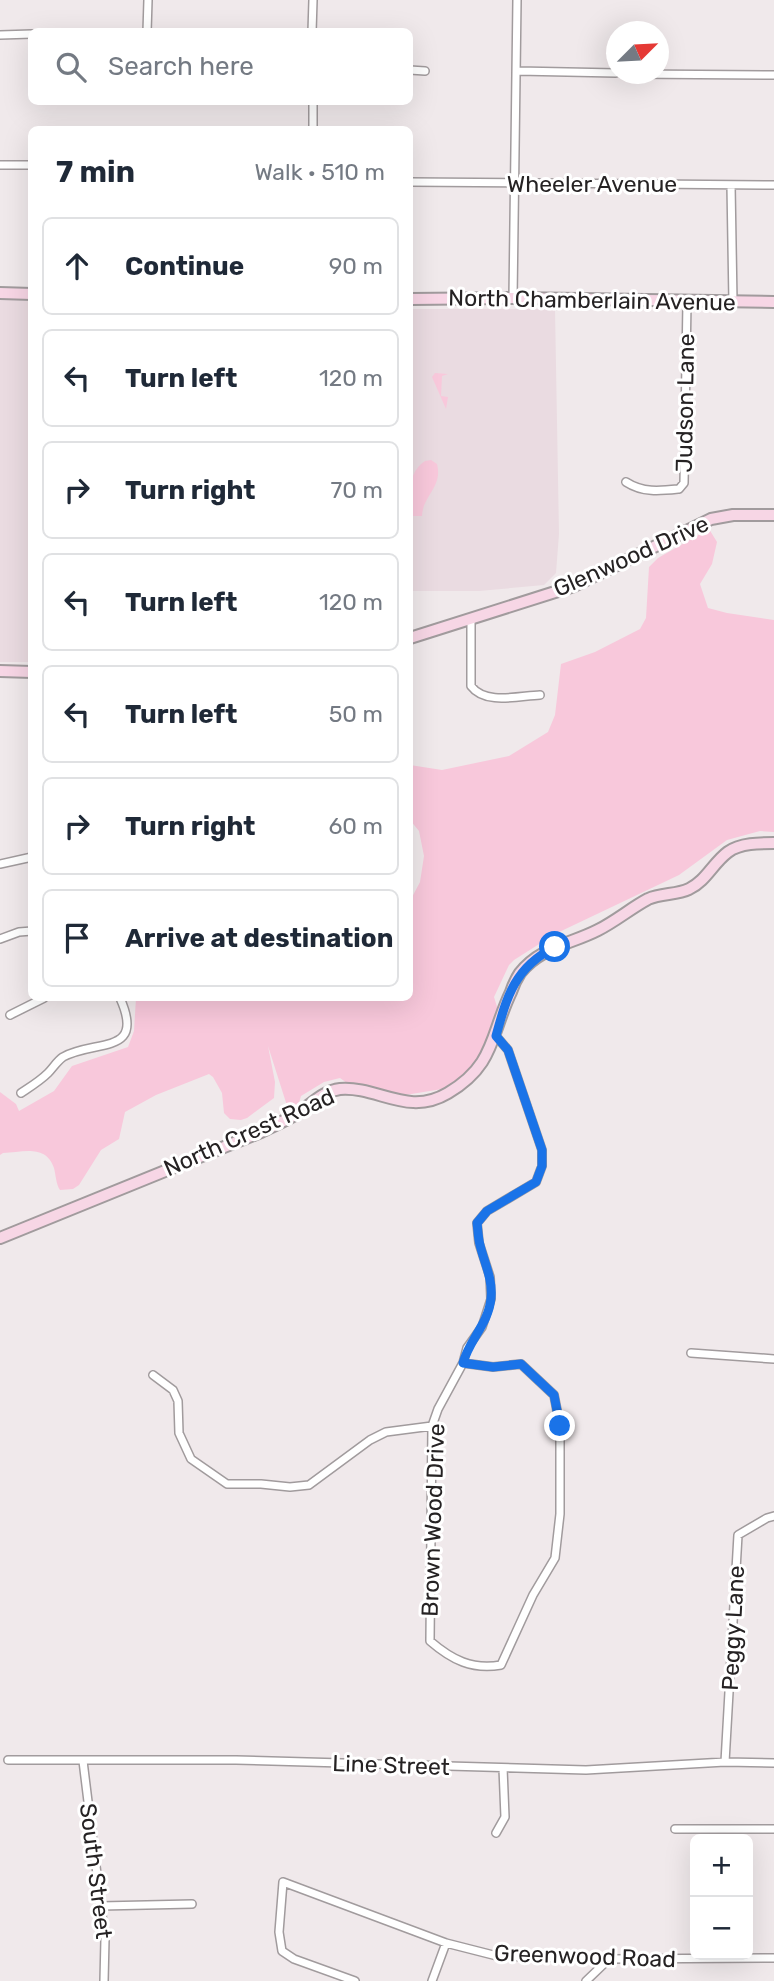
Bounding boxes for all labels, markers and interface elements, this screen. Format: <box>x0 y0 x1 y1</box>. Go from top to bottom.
north arrow <box>606 21 669 84</box>
search box <box>28 28 413 105</box>
icon: search <box>52 48 90 86</box>
text: Search here <box>108 51 254 82</box>
text: 7 min <box>56 154 135 190</box>
text: Walk · 510 m <box>254 158 385 186</box>
street label: Wheeler Avenue <box>507 170 677 198</box>
icon: ahead <box>58 247 96 285</box>
text: Continue <box>125 251 244 282</box>
text: 90 m <box>329 252 383 280</box>
street label: North Chamberlain Avenue <box>448 283 736 317</box>
street label: Judson Lane <box>670 333 700 473</box>
icon: left <box>58 359 96 397</box>
text: Turn left <box>125 363 237 394</box>
text: 120 m <box>319 364 383 392</box>
icon: right <box>58 471 96 509</box>
text: Turn right <box>125 475 255 506</box>
text: 70 m <box>331 476 383 504</box>
street label: Glenwood Drive <box>549 509 713 603</box>
icon: left <box>58 583 96 621</box>
text: Turn left <box>125 587 237 618</box>
text: 120 m <box>319 588 383 616</box>
icon: left <box>58 695 96 733</box>
text: Turn left <box>125 699 237 730</box>
text: 50 m <box>329 700 383 728</box>
icon: right <box>58 807 96 845</box>
text: Turn right <box>125 811 255 842</box>
text: 60 m <box>328 812 383 840</box>
icon: arrive <box>58 919 96 957</box>
text: Arrive at destination <box>125 923 393 954</box>
route start <box>539 931 570 962</box>
street label: North Crest Road <box>159 1082 339 1182</box>
route end <box>544 1410 575 1441</box>
street label: Brown Wood Drive <box>416 1423 450 1617</box>
street label: Peggy Lane <box>716 1565 750 1691</box>
street label: Line Street <box>332 1749 450 1781</box>
street label: South Street <box>74 1802 118 1940</box>
map controls <box>690 1834 753 1960</box>
button: + <box>690 1834 753 1897</box>
button: − <box>690 1897 753 1960</box>
street label: Greenwood Road <box>494 1939 676 1973</box>

